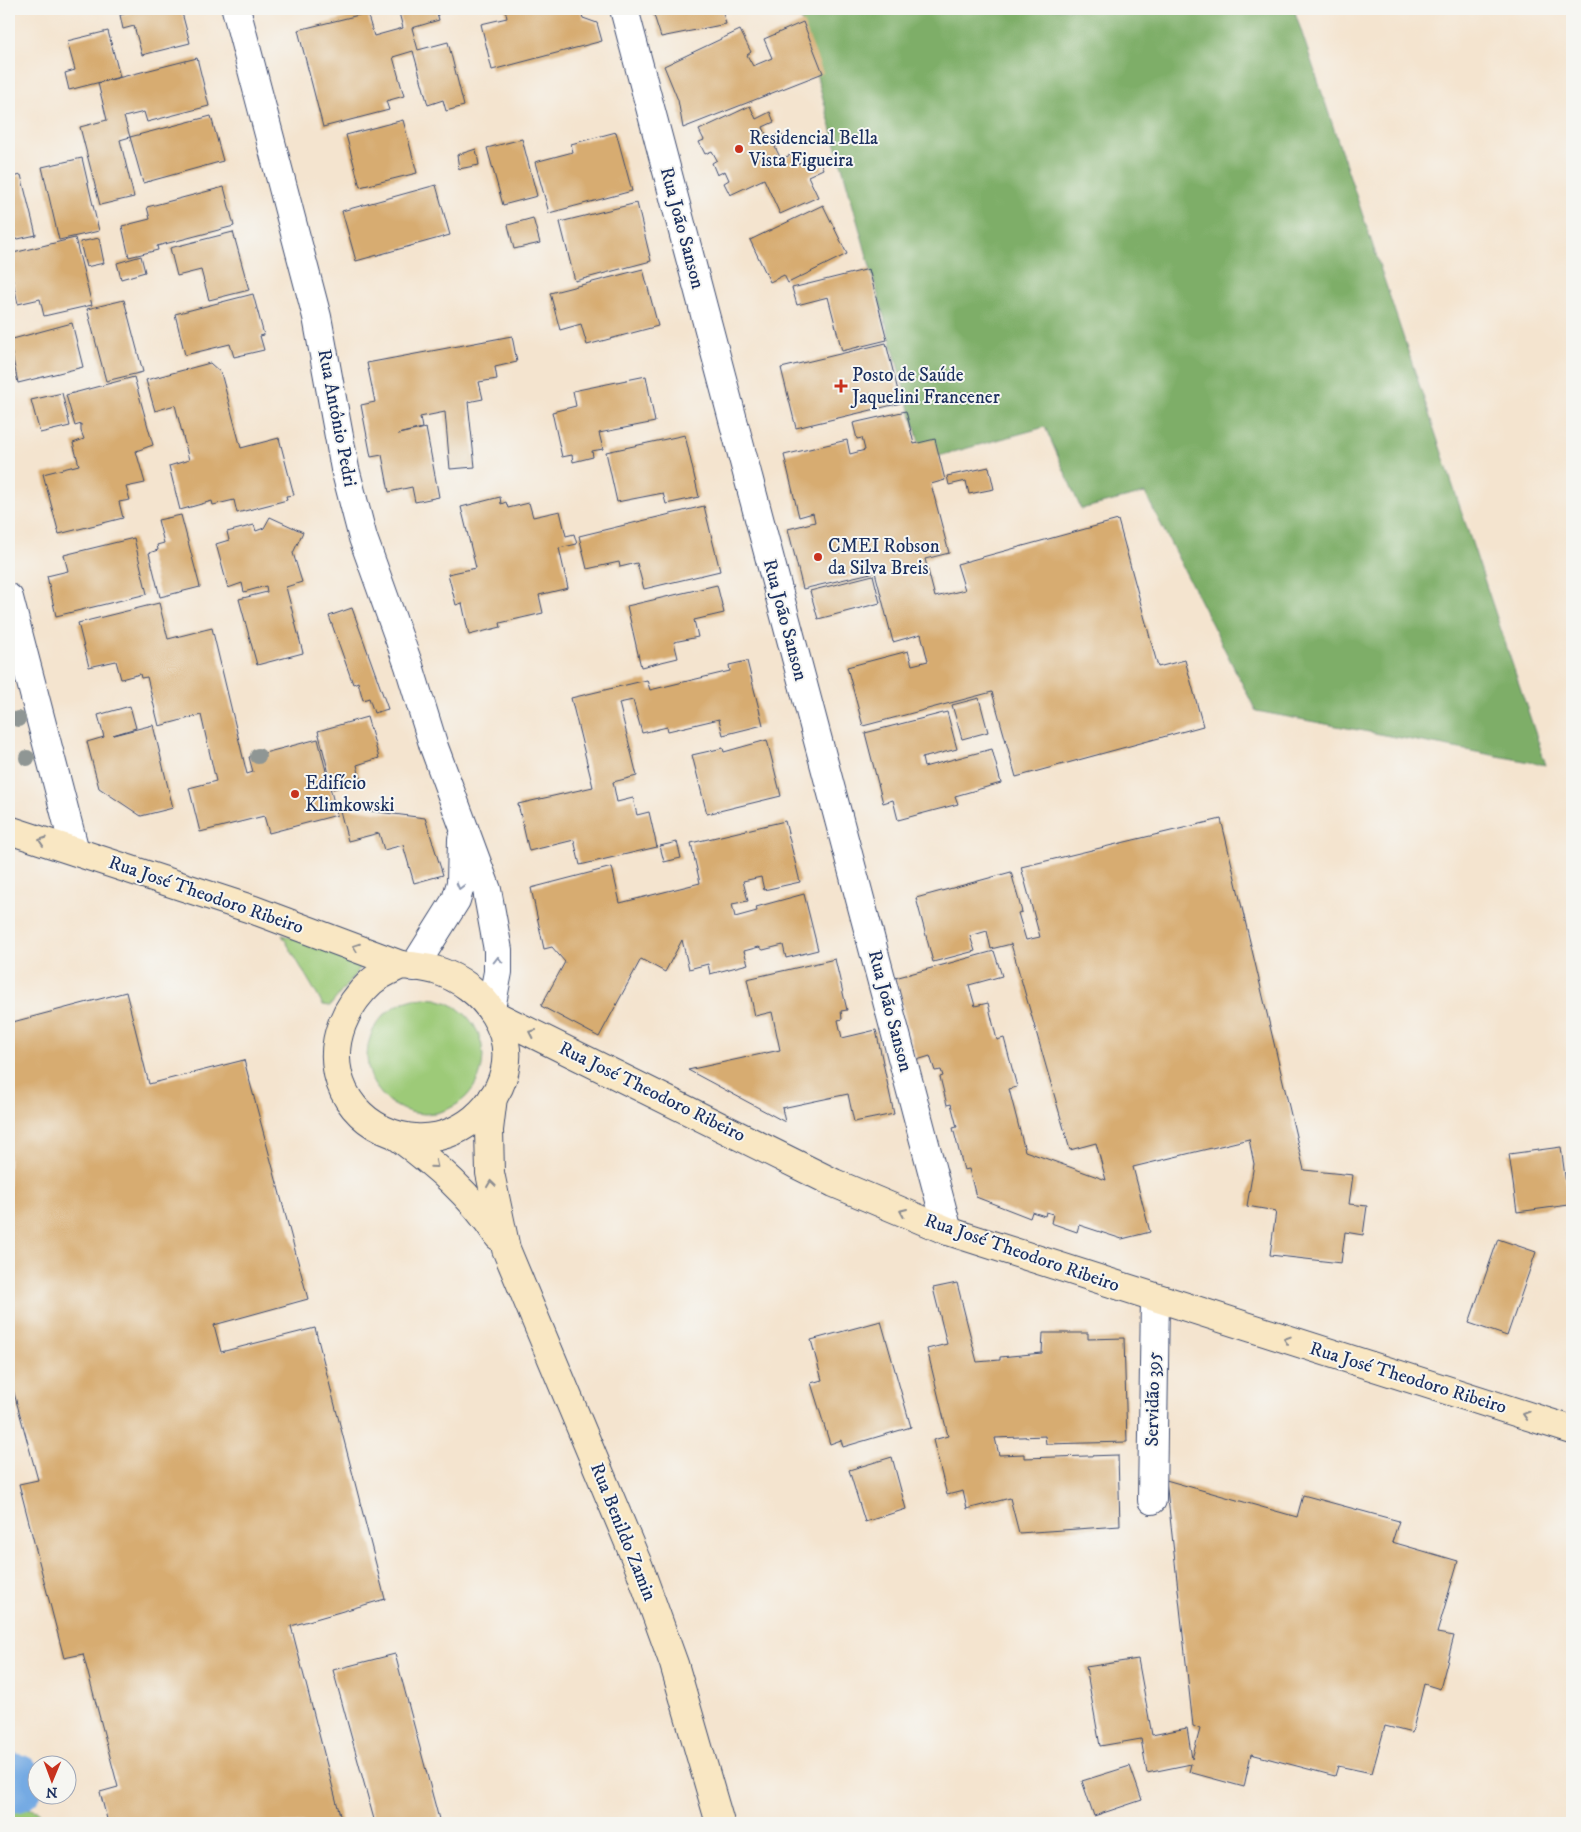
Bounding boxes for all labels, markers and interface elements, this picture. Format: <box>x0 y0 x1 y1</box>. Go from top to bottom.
place label: Residencial Bella Vista Figueira <box>748 127 878 172</box>
marker: Residencial Bella Vista Figueira <box>733 143 745 155</box>
street label: Rua João Sanson <box>655 165 709 292</box>
street label: Rua Antônio Pedri <box>312 347 362 489</box>
place label: Posto de Saúde Jaquelini Francener <box>850 364 1000 410</box>
marker: Posto de Saúde Jaquelini Francener <box>834 379 848 393</box>
place label: CMEI Robson da Silva Breis <box>828 535 940 580</box>
marker: CMEI Robson da Silva Breis <box>812 551 824 563</box>
street label: Rua João Sanson <box>758 557 812 684</box>
place label: Edifício Klimkowski <box>305 772 395 817</box>
marker: Edifício Klimkowski <box>289 788 301 800</box>
one-way arrow <box>38 836 47 846</box>
street label: Rua José Theodoro Ribeiro <box>106 851 306 939</box>
one-way arrow <box>455 882 465 890</box>
one-way arrow <box>352 943 360 953</box>
street label: Rua João Sanson <box>863 948 917 1075</box>
one-way arrow <box>493 956 503 964</box>
one-way arrow <box>528 1029 537 1040</box>
street label: Rua José Theodoro Ribeiro <box>555 1037 749 1147</box>
one-way arrow <box>429 1160 438 1168</box>
one-way arrow <box>486 1180 497 1188</box>
one-way arrow <box>899 1207 908 1218</box>
street label: Rua José Theodoro Ribeiro <box>922 1209 1122 1297</box>
one-way arrow <box>1284 1336 1292 1346</box>
street label: Rua José Theodoro Ribeiro <box>1307 1337 1509 1419</box>
street label: Servidão 395 <box>1141 1351 1165 1447</box>
one-way arrow <box>1522 1411 1530 1421</box>
street label: Rua Benildo Zamin <box>585 1460 661 1604</box>
north arrow <box>28 1754 78 1804</box>
text: N <box>45 1783 58 1801</box>

